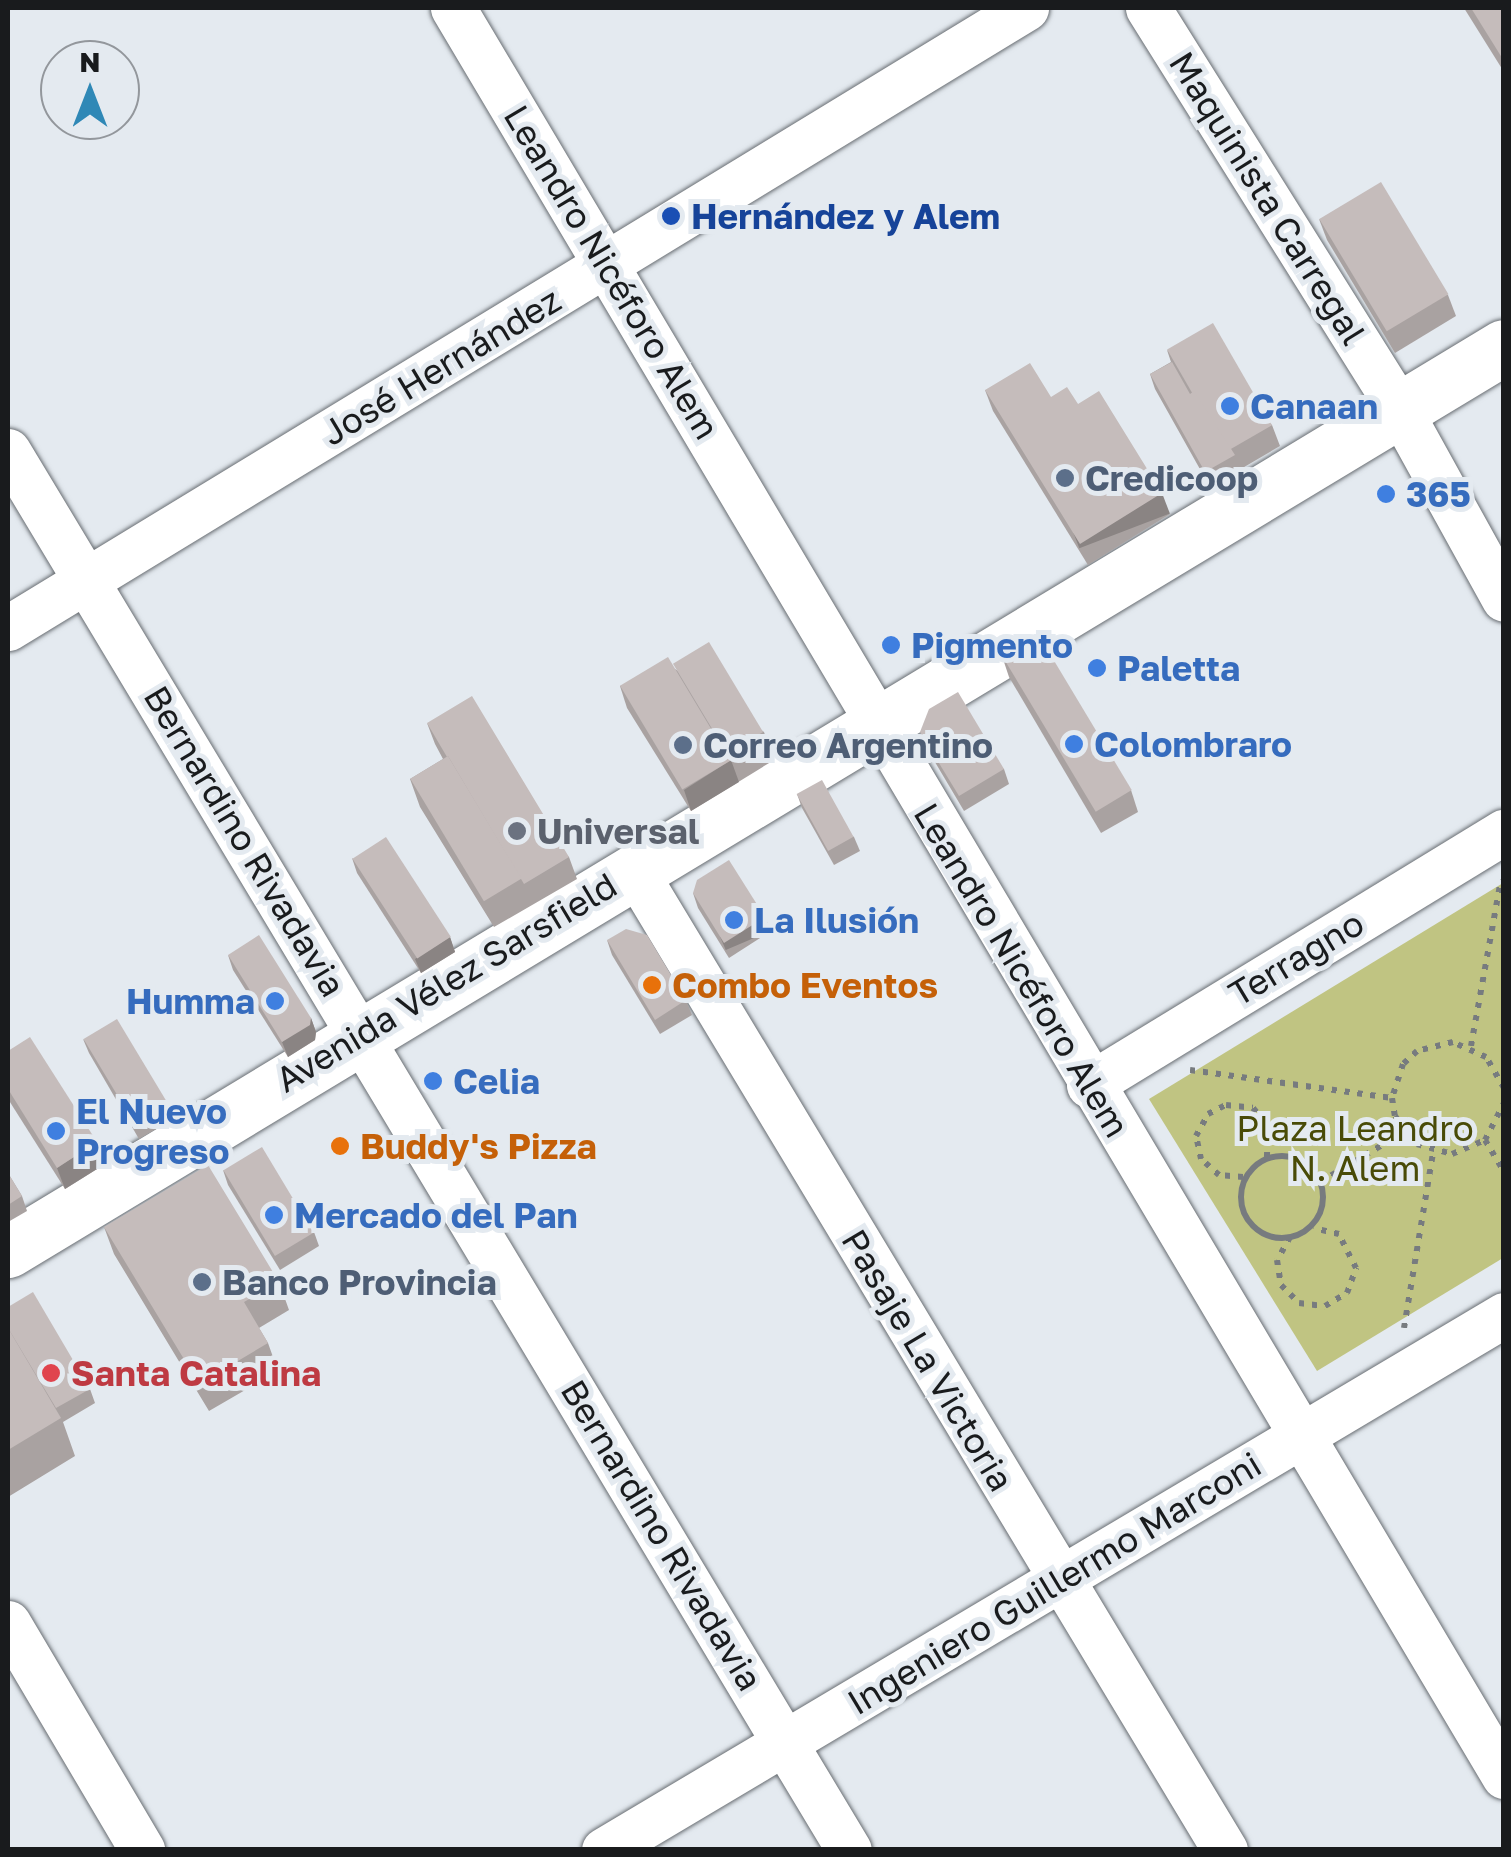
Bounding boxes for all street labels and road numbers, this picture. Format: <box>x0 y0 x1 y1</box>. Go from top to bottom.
street label: Maquinista Carregal <box>1161 44 1375 352</box>
street label: Leandro Nicéforo Alem <box>496 97 728 447</box>
street label: José Hernández <box>314 278 568 454</box>
street label: Bernardino Rivadavia <box>136 678 354 1004</box>
street label: Leandro Nicéforo Alem <box>906 795 1138 1145</box>
street label: Avenida Vélez Sarsfield <box>268 864 624 1100</box>
street label: Terragno <box>1221 901 1371 1015</box>
street label: Pasaje La Victoria <box>833 1222 1023 1498</box>
street label: Bernardino Rivadavia <box>553 1372 771 1698</box>
street label: Ingeniero Guillermo Marconi <box>840 1443 1268 1723</box>

